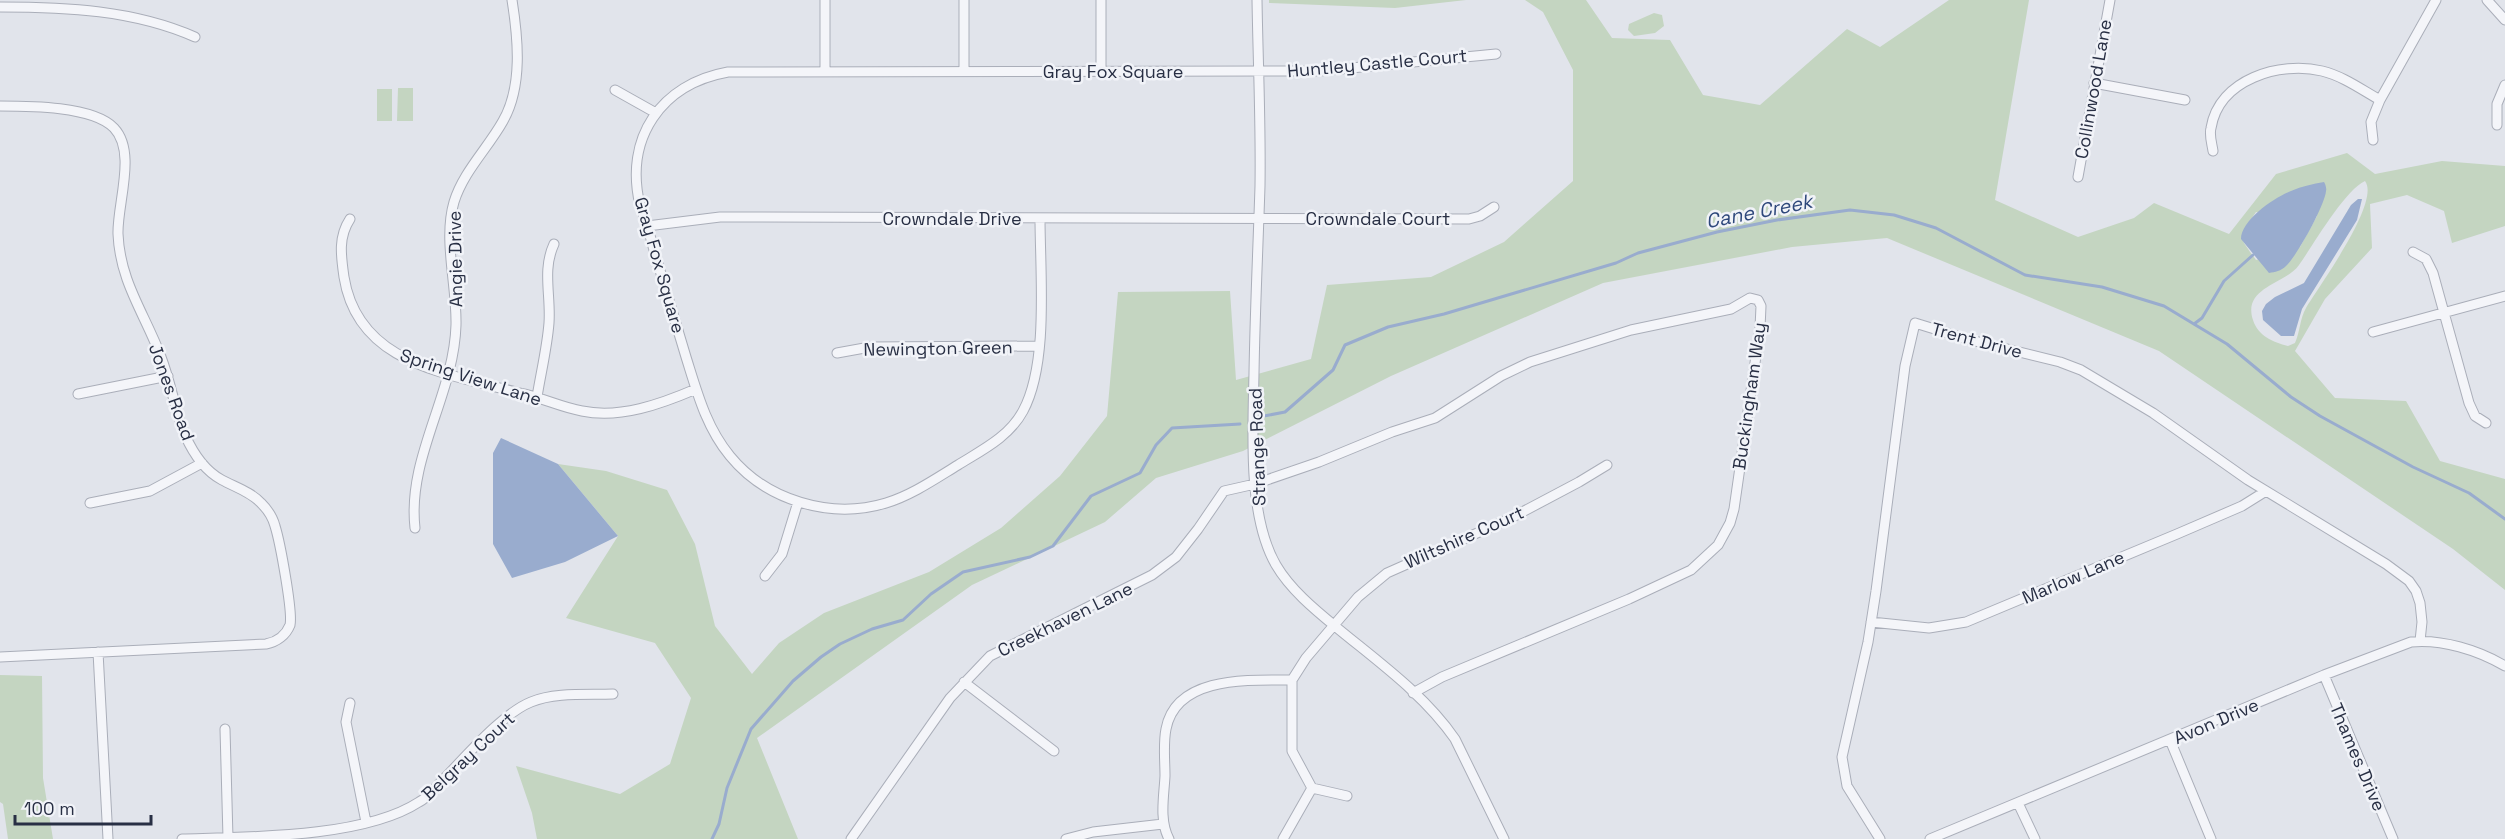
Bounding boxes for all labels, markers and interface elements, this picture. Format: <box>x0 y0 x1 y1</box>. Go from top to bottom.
street label: Collinwood Lane <box>2069 17 2117 161</box>
street label: Huntley Castle Court <box>1286 44 1468 82</box>
street label: Gray Fox Square <box>1043 60 1183 83</box>
water label: Cane Creek <box>1703 188 1817 234</box>
street label: Gray Fox Square <box>630 194 690 336</box>
street label: Crowndale Drive <box>882 207 1022 230</box>
street label: Crowndale Court <box>1306 207 1450 230</box>
street label: Angie Drive <box>443 210 467 308</box>
street label: Trent Drive <box>1929 317 2025 363</box>
street label: Buckingham Way <box>1727 321 1771 471</box>
street label: Newington Green <box>863 335 1013 361</box>
street label: Jones Road <box>144 340 200 444</box>
street label: Spring View Lane <box>397 343 545 411</box>
street label: Strange Road <box>1243 388 1271 506</box>
street label: Wiltshire Court <box>1401 500 1527 574</box>
street label: Marlow Lane <box>2018 545 2128 609</box>
street label: Creekhaven Lane <box>994 576 1136 662</box>
street label: Avon Drive <box>2170 693 2262 749</box>
street label: Thames Drive <box>2325 699 2391 815</box>
street label: Belgray Court <box>416 707 520 805</box>
scale bar <box>15 788 152 826</box>
text: 100 m <box>24 797 75 820</box>

